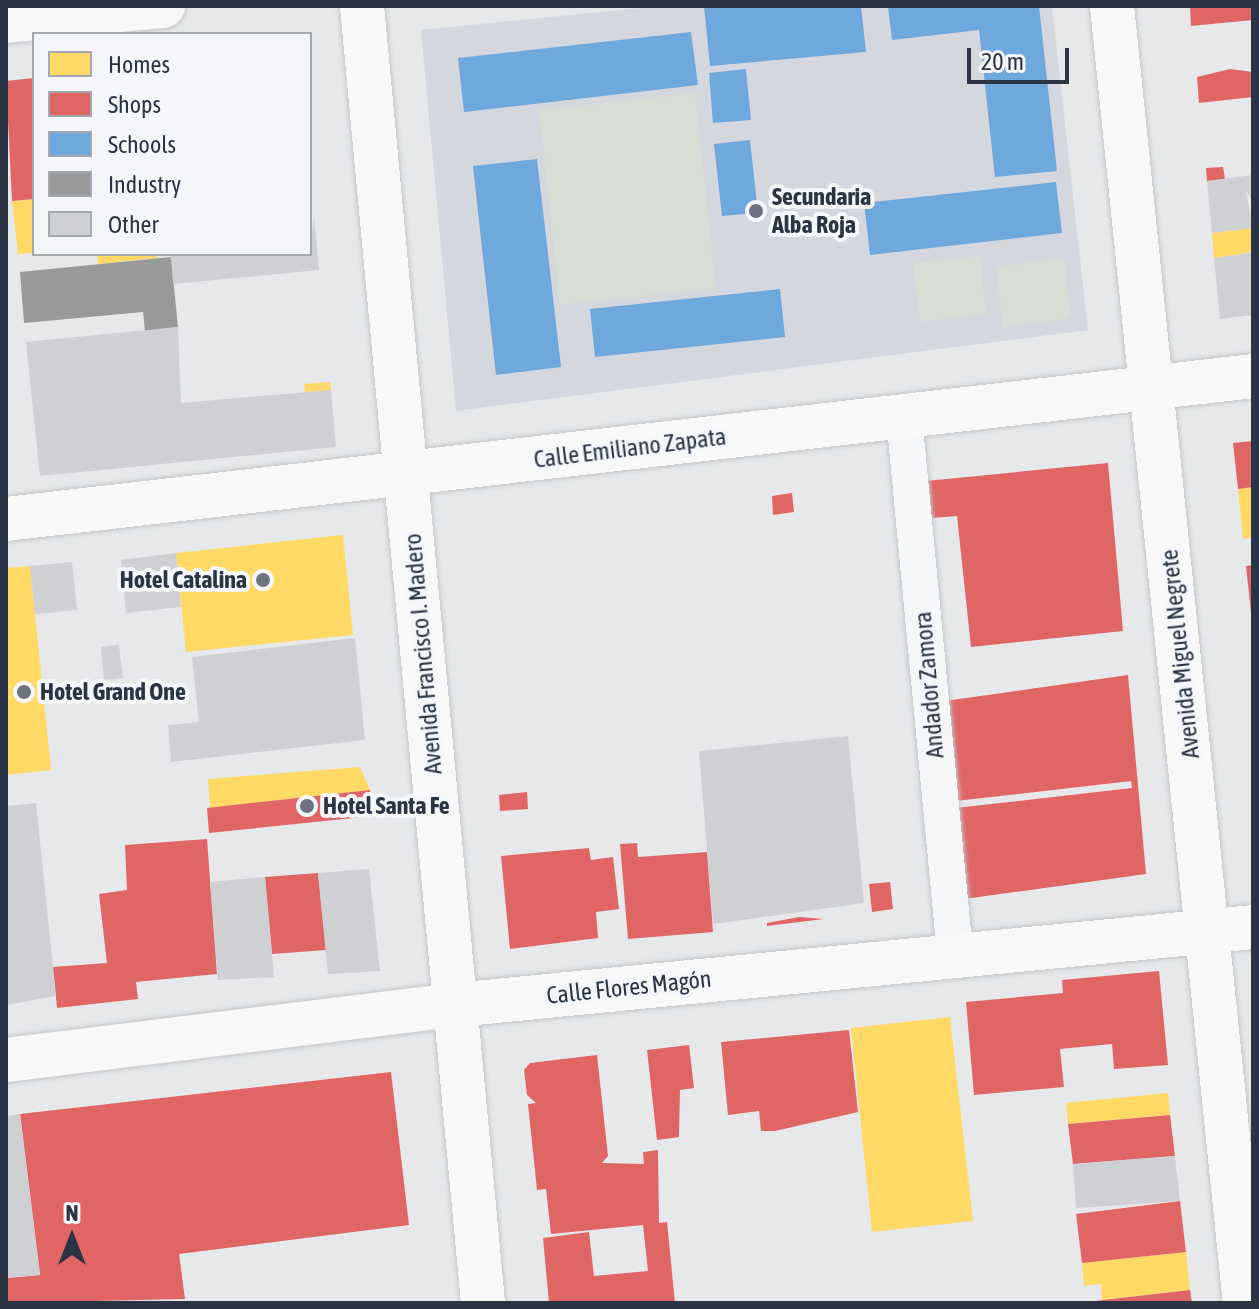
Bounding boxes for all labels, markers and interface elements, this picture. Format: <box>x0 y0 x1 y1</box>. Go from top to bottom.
legend <box>32 32 312 256</box>
scale bar <box>971 32 1073 82</box>
text: 20 m <box>981 48 1024 75</box>
text: Homes <box>108 51 170 78</box>
text: Shops <box>108 91 161 118</box>
text: Schools <box>108 131 176 158</box>
text: Industry <box>108 171 181 198</box>
place label: Secundaria Alba Roja <box>772 183 871 239</box>
marker: Secundaria Alba Roja <box>747 202 765 220</box>
text: Other <box>108 211 159 238</box>
street label: Calle Emiliano Zapata <box>532 422 728 474</box>
street label: Avenida Francisco I. Madero <box>398 532 448 776</box>
street label: Avenida Miguel Negrete <box>1155 548 1205 760</box>
place label: Hotel Catalina <box>120 566 247 594</box>
marker: Hotel Catalina <box>254 571 272 589</box>
street label: Andador Zamora <box>908 610 950 760</box>
place label: Hotel Grand One <box>40 678 186 706</box>
marker: Hotel Grand One <box>15 683 33 701</box>
place label: Hotel Santa Fe <box>323 792 450 820</box>
marker: Hotel Santa Fe <box>298 797 316 815</box>
street label: Calle Flores Magón <box>545 964 713 1010</box>
north arrow <box>32 1197 112 1277</box>
text: N <box>66 1200 78 1226</box>

